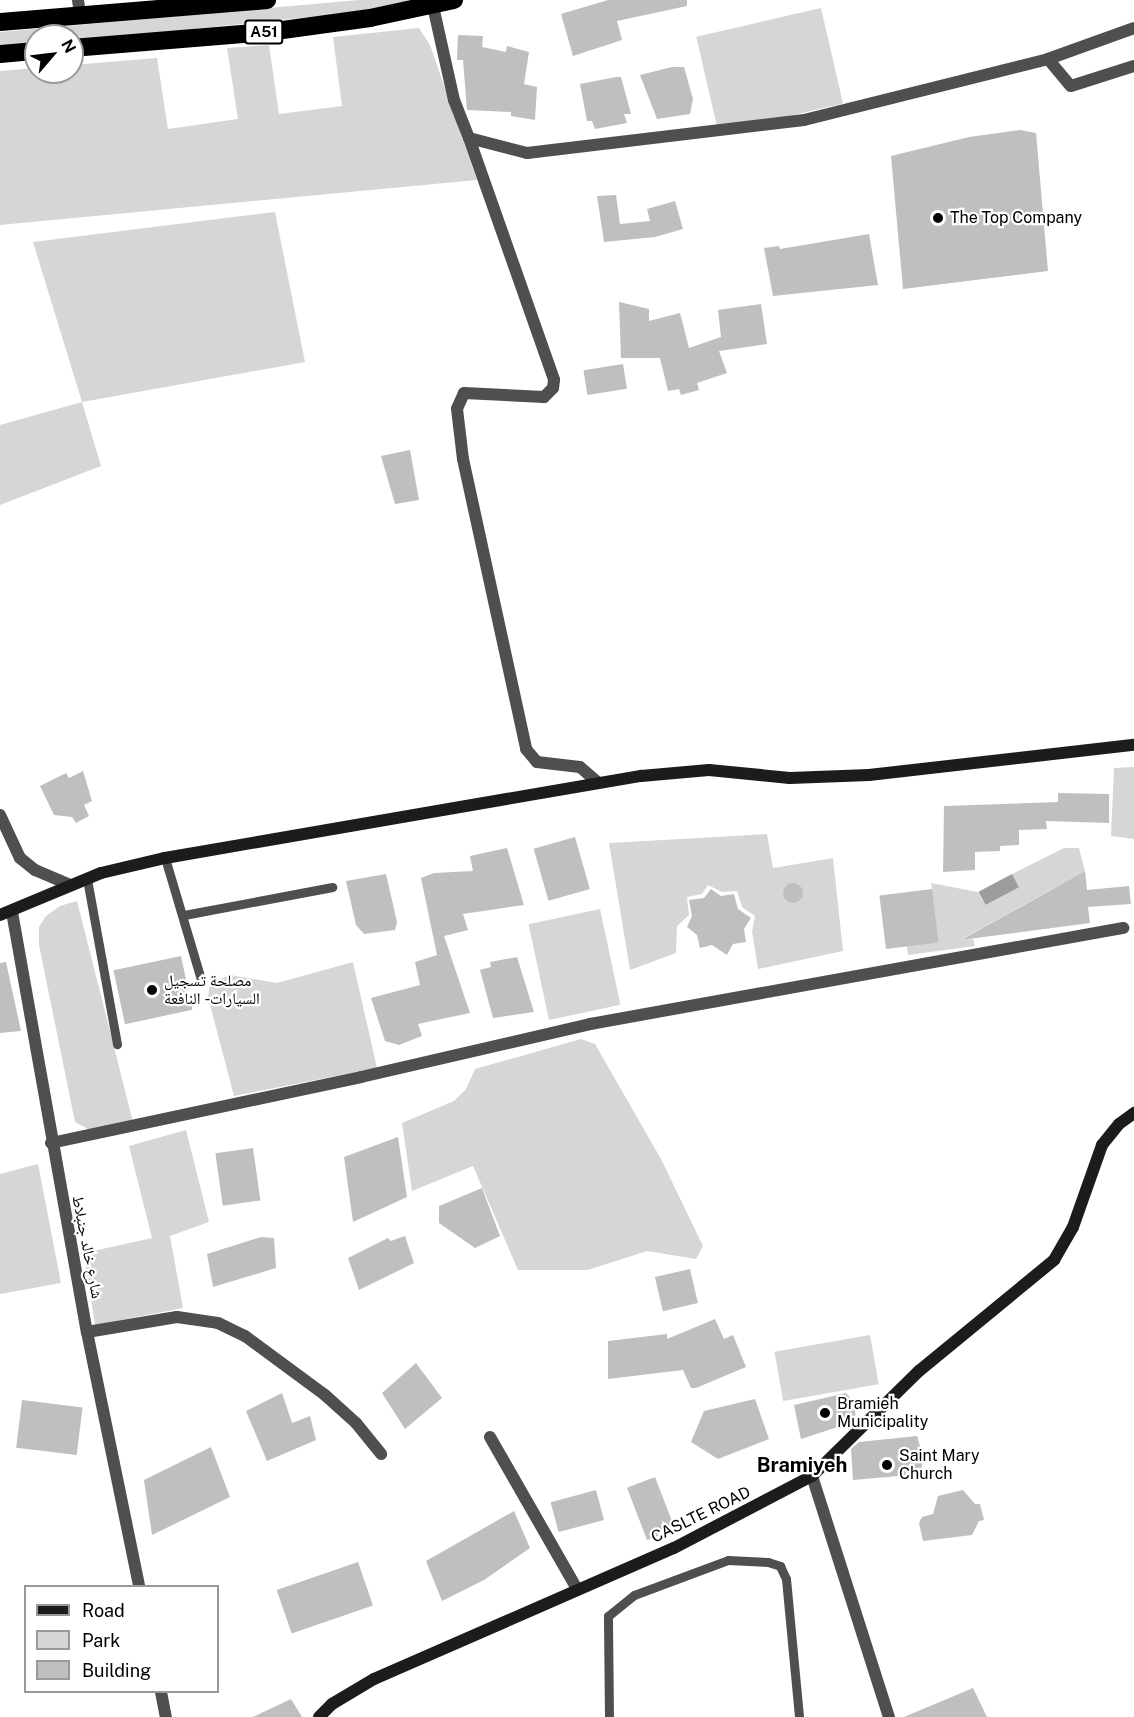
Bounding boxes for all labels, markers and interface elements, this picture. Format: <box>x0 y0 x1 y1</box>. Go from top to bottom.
road number: A51 <box>243 20 285 44</box>
north arrow <box>24 24 84 84</box>
text: N <box>57 36 80 56</box>
place label: The Top Company <box>950 208 1082 228</box>
marker: The Top Company <box>931 211 945 225</box>
place label: مصلحة تسجيل السيارات - النافعة <box>164 971 264 1009</box>
marker: مصلحة تسجيل السيارات - النافعة <box>145 983 159 997</box>
street label: شارع خالد جنبلاط <box>68 1194 106 1300</box>
place label: Bramieh Municipality <box>837 1394 928 1432</box>
marker: Bramieh Municipality <box>818 1406 832 1420</box>
place label: Saint Mary Church <box>899 1446 980 1484</box>
district label: Bramiyeh <box>757 1453 847 1477</box>
marker: Saint Mary Church <box>880 1458 894 1472</box>
street label: CASLTE ROAD <box>648 1483 754 1547</box>
legend <box>24 1585 219 1693</box>
text: Road <box>82 1600 125 1621</box>
text: Park <box>82 1630 120 1651</box>
text: Building <box>82 1660 151 1681</box>

